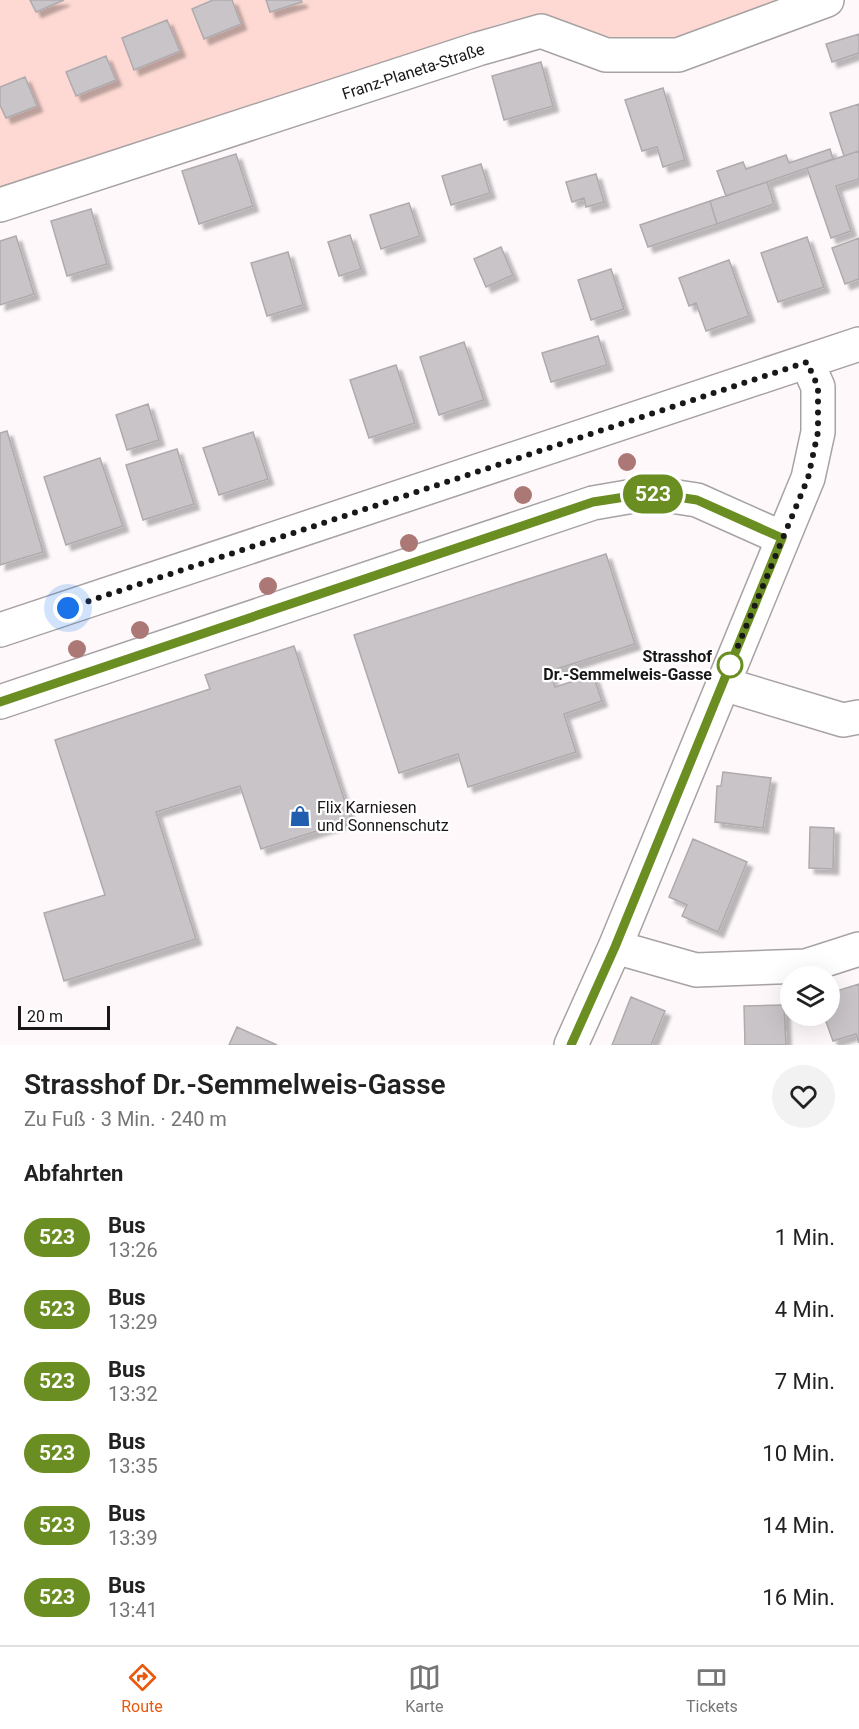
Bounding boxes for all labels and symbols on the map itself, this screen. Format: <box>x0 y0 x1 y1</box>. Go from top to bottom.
street label: Franz-Planeta-Straße <box>340 39 487 103</box>
line badge: 523 <box>618 474 688 514</box>
your location <box>53 593 83 623</box>
place label: Strasshof Dr.-Semmelweis-Gasse <box>543 647 712 684</box>
marker: Strasshof Dr.-Semmelweis-Gasse <box>717 652 743 678</box>
place label: Flix Karniesen und Sonnenschutz <box>317 798 449 835</box>
shop icon: Flix Karniesen und Sonnenschutz <box>288 804 312 828</box>
scale bar <box>18 1003 110 1030</box>

